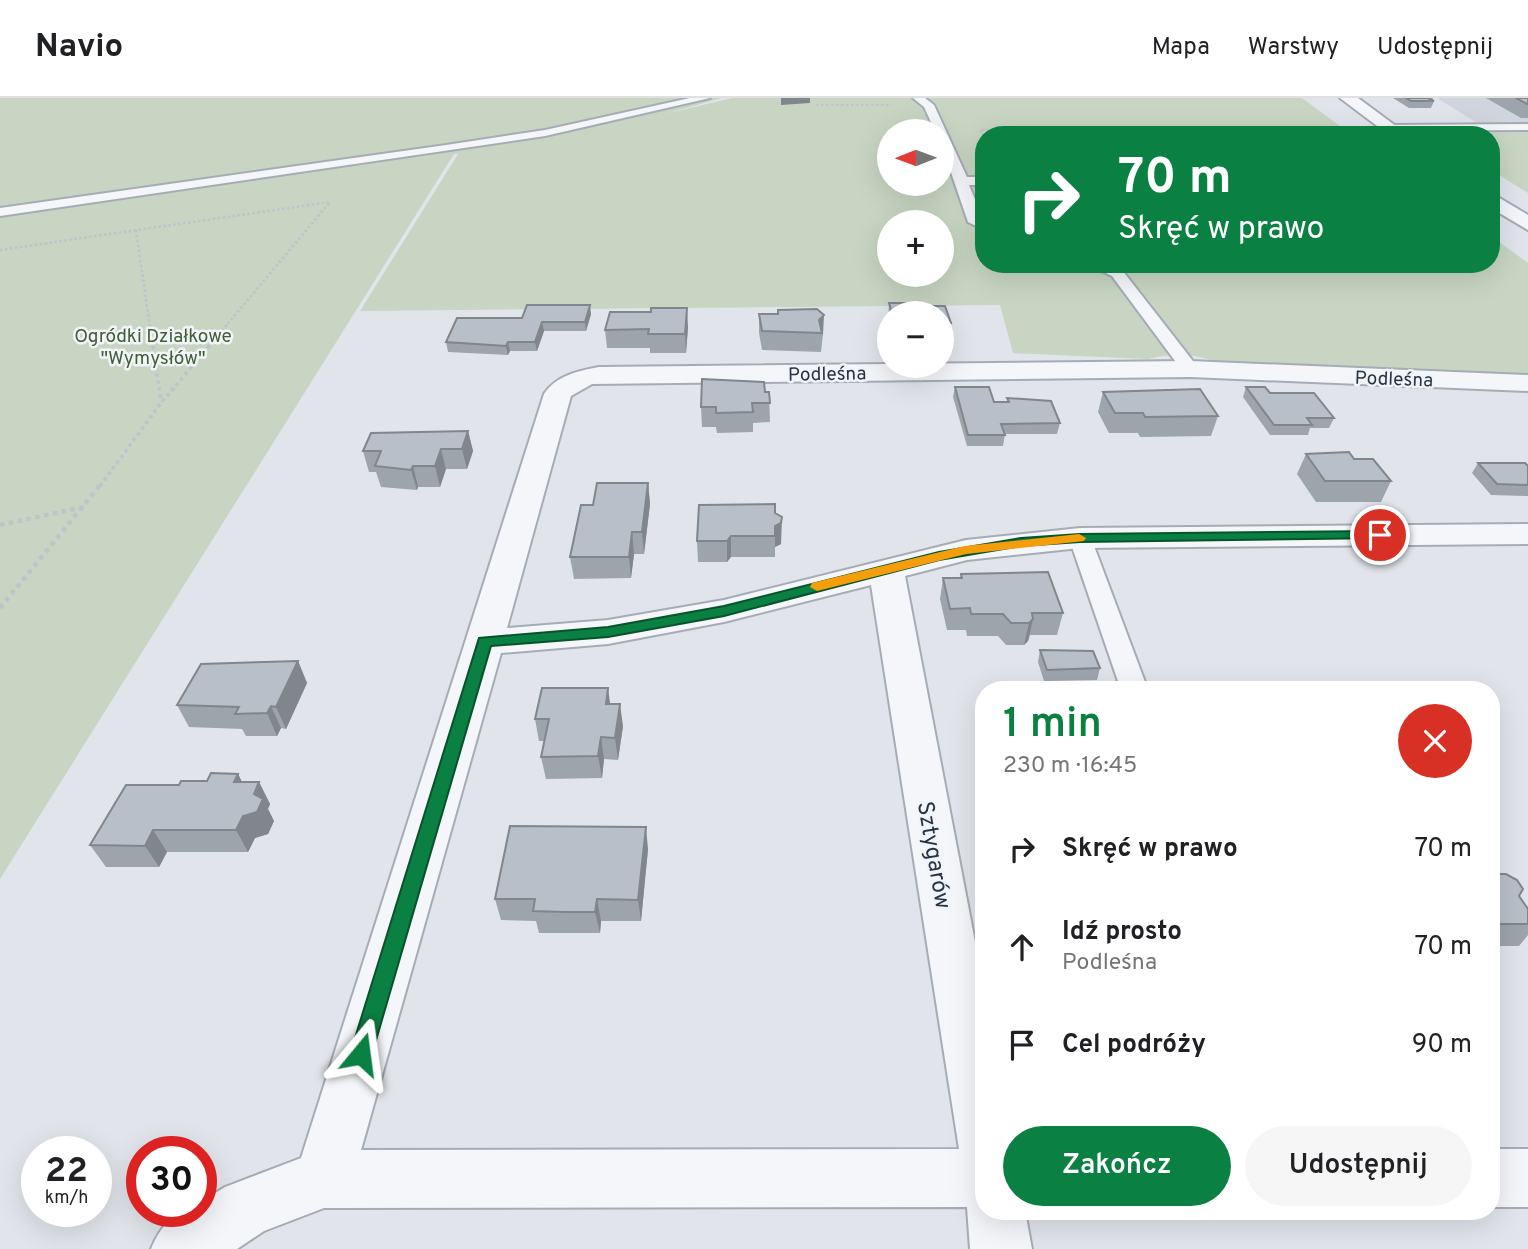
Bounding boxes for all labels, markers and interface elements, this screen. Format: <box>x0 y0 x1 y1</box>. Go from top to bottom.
text: Navio <box>35 27 123 69</box>
text: Mapa <box>1152 33 1210 63</box>
text: Warstwy <box>1248 33 1339 63</box>
text: Udostępnij <box>1377 33 1493 63</box>
north arrow <box>877 119 954 196</box>
map controls <box>877 119 954 378</box>
text: 70 m <box>1118 149 1232 211</box>
icon: right <box>1003 154 1094 245</box>
button: + <box>877 210 954 287</box>
text: Skręć w prawo <box>1118 210 1324 250</box>
button: − <box>877 301 954 378</box>
park label: Ogródki Działkowe "Wymysłów" <box>74 325 232 371</box>
street label: Podleśna <box>788 362 866 388</box>
street label: Podleśna <box>1354 367 1434 393</box>
pin <box>1350 505 1410 565</box>
icon: arrive <box>1361 516 1399 554</box>
text: 1 min <box>1003 699 1102 752</box>
button: close <box>1398 704 1472 778</box>
text: 230 m · 16:45 <box>1003 752 1137 781</box>
street label: Sztygarów <box>909 799 956 912</box>
icon: right <box>1003 830 1041 868</box>
text: Skręć w prawo <box>1062 833 1238 866</box>
text: 70 m <box>1414 833 1472 866</box>
text: Idź prosto <box>1062 916 1182 949</box>
icon: ahead <box>1003 928 1041 966</box>
text: 70 m <box>1414 931 1472 964</box>
text: Podleśna <box>1062 949 1157 978</box>
position arrow <box>324 1017 398 1091</box>
icon: arrive <box>1003 1026 1041 1064</box>
text: Cel podróży <box>1062 1029 1206 1062</box>
text: 90 m <box>1412 1029 1472 1062</box>
button: Zakończ <box>1003 1126 1231 1206</box>
button: Udostępnij <box>1245 1126 1472 1206</box>
speed limit sign: 30 <box>126 1136 217 1227</box>
text: 22 <box>45 1150 88 1194</box>
text: km/h <box>45 1187 88 1210</box>

